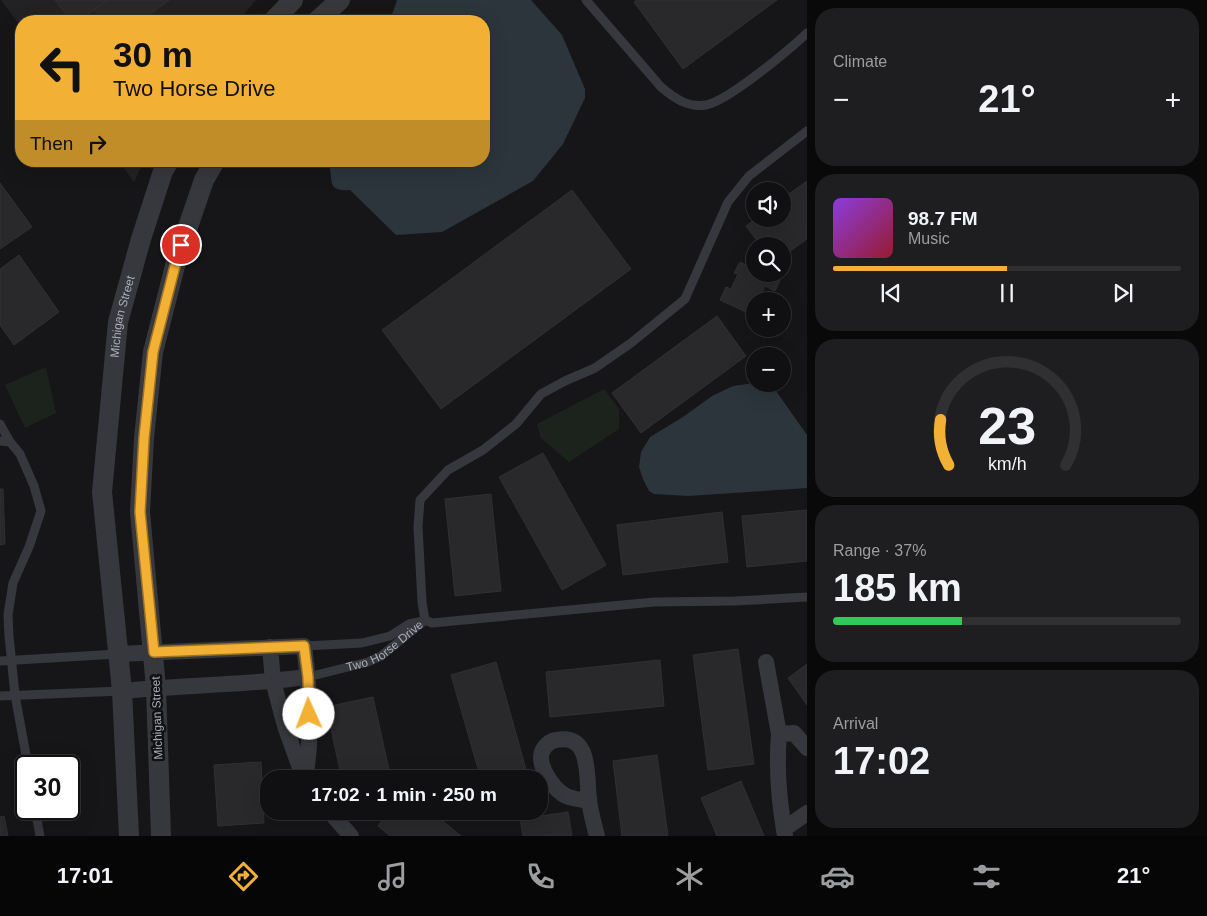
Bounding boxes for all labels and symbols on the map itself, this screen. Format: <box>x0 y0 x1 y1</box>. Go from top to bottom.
pin <box>160 224 202 266</box>
street label: Michigan Street <box>108 273 138 358</box>
street label: Two Horse Drive <box>345 617 426 674</box>
street label: Michigan Street <box>149 675 165 760</box>
position arrow <box>282 687 334 739</box>
speed limit sign: 30 <box>15 755 80 820</box>

